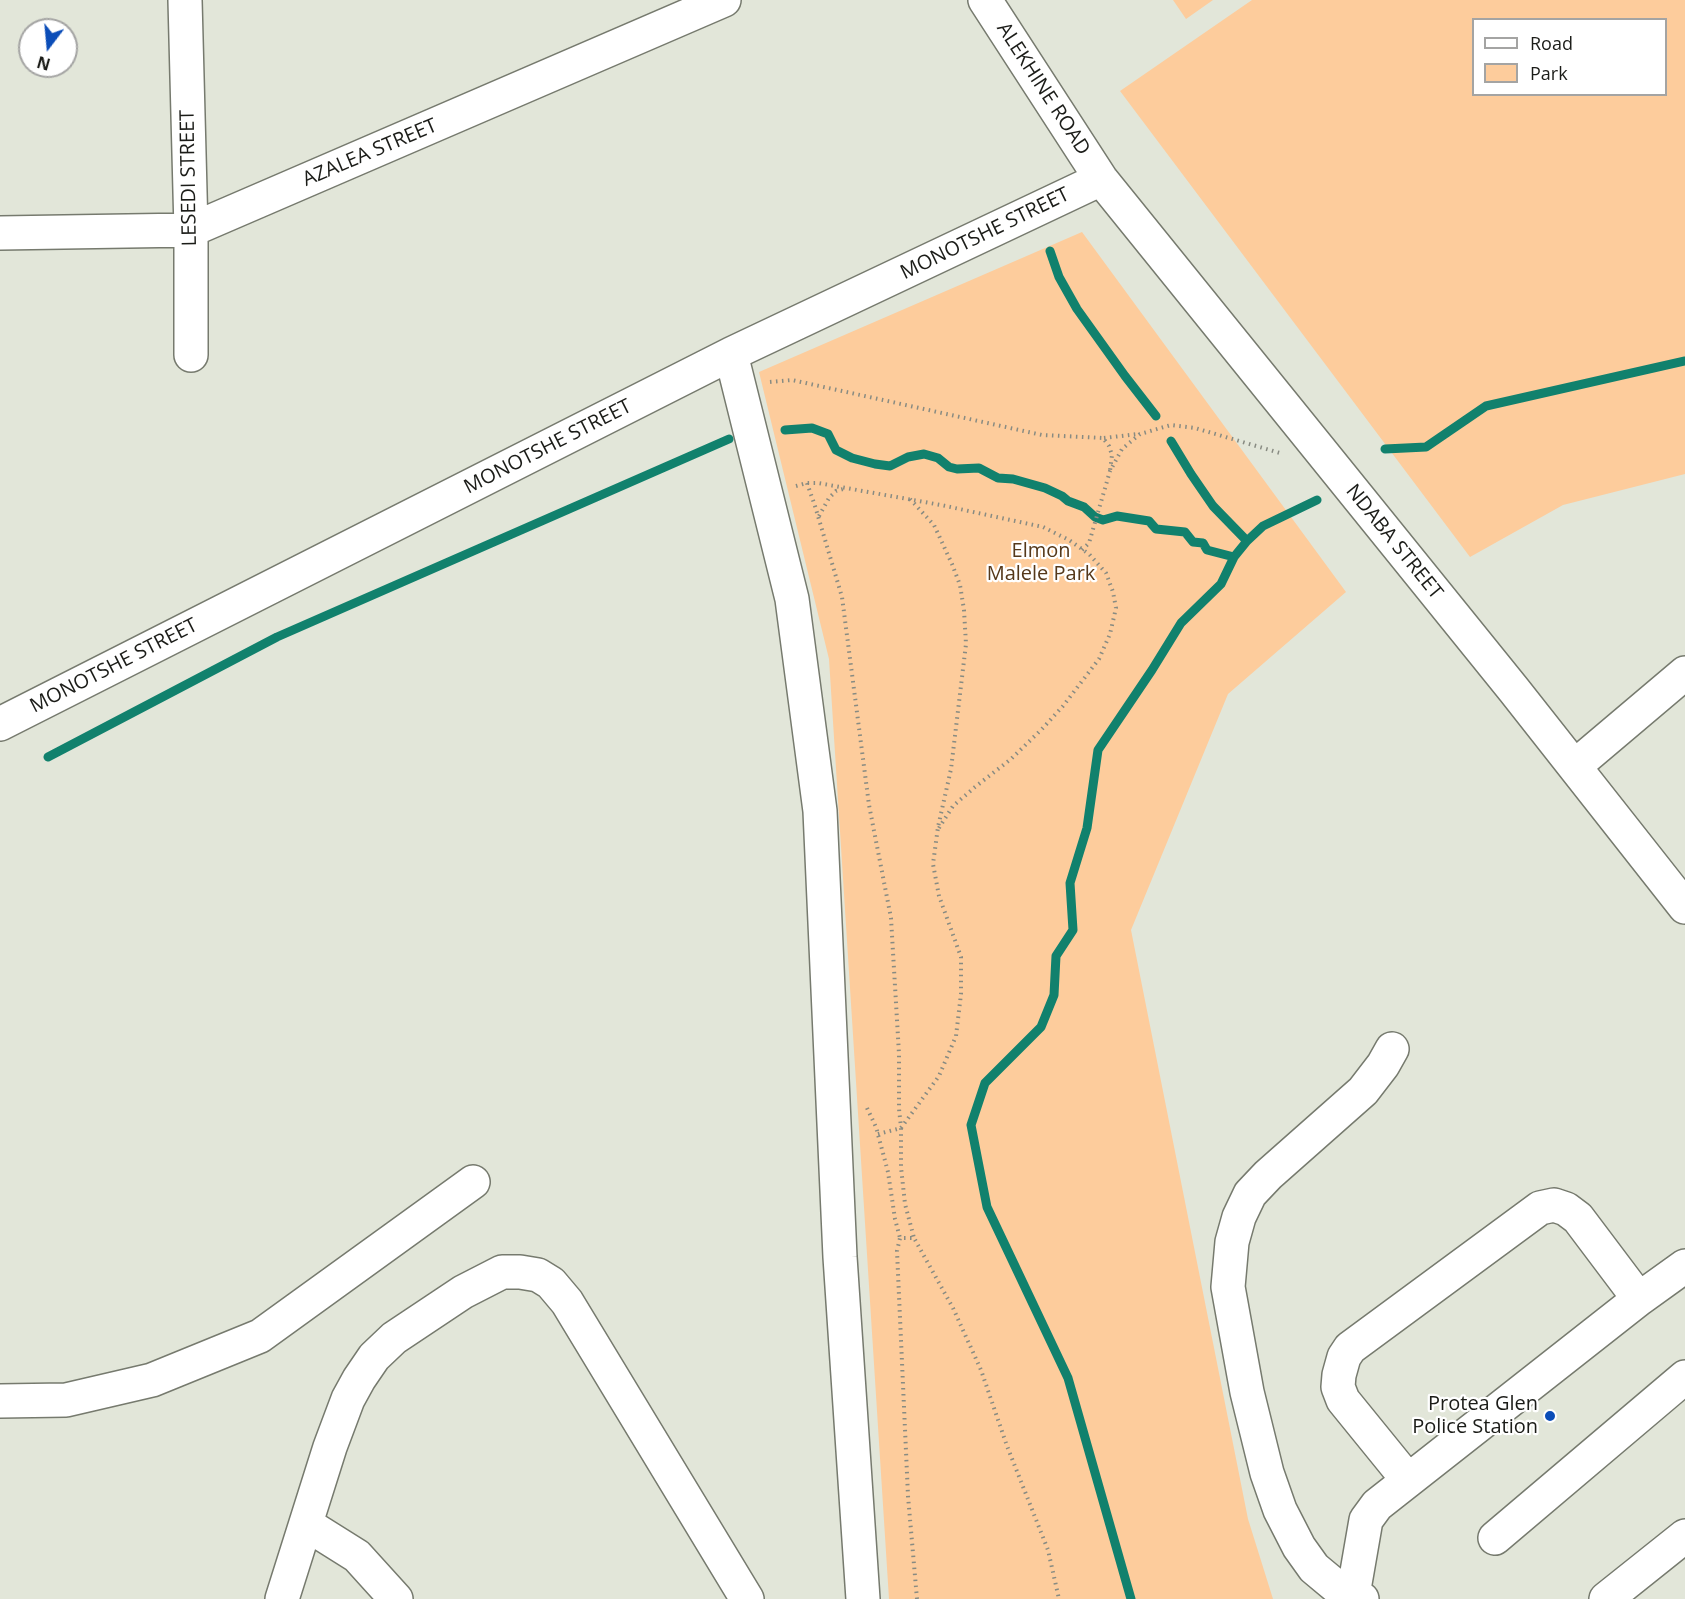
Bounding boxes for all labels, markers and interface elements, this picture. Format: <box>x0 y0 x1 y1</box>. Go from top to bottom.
north arrow <box>18 18 78 78</box>
street label: ALEKHINE ROAD <box>991 18 1095 160</box>
legend <box>1472 18 1667 96</box>
text: Road <box>1530 31 1573 55</box>
text: N <box>34 51 53 76</box>
text: Park <box>1530 61 1568 85</box>
street label: LESEDI STREET <box>176 110 202 246</box>
street label: AZALEA STREET <box>299 114 441 192</box>
street label: MONOTSHE STREET <box>897 183 1073 285</box>
street label: MONOTSHE STREET <box>460 394 636 500</box>
street label: NDABA STREET <box>1340 480 1448 604</box>
park label: Elmon Malele Park <box>987 539 1095 586</box>
street label: MONOTSHE STREET <box>26 613 202 719</box>
place label: Protea Glen Police Station <box>1412 1392 1538 1439</box>
marker: Protea Glen Police Station <box>1543 1409 1557 1423</box>

